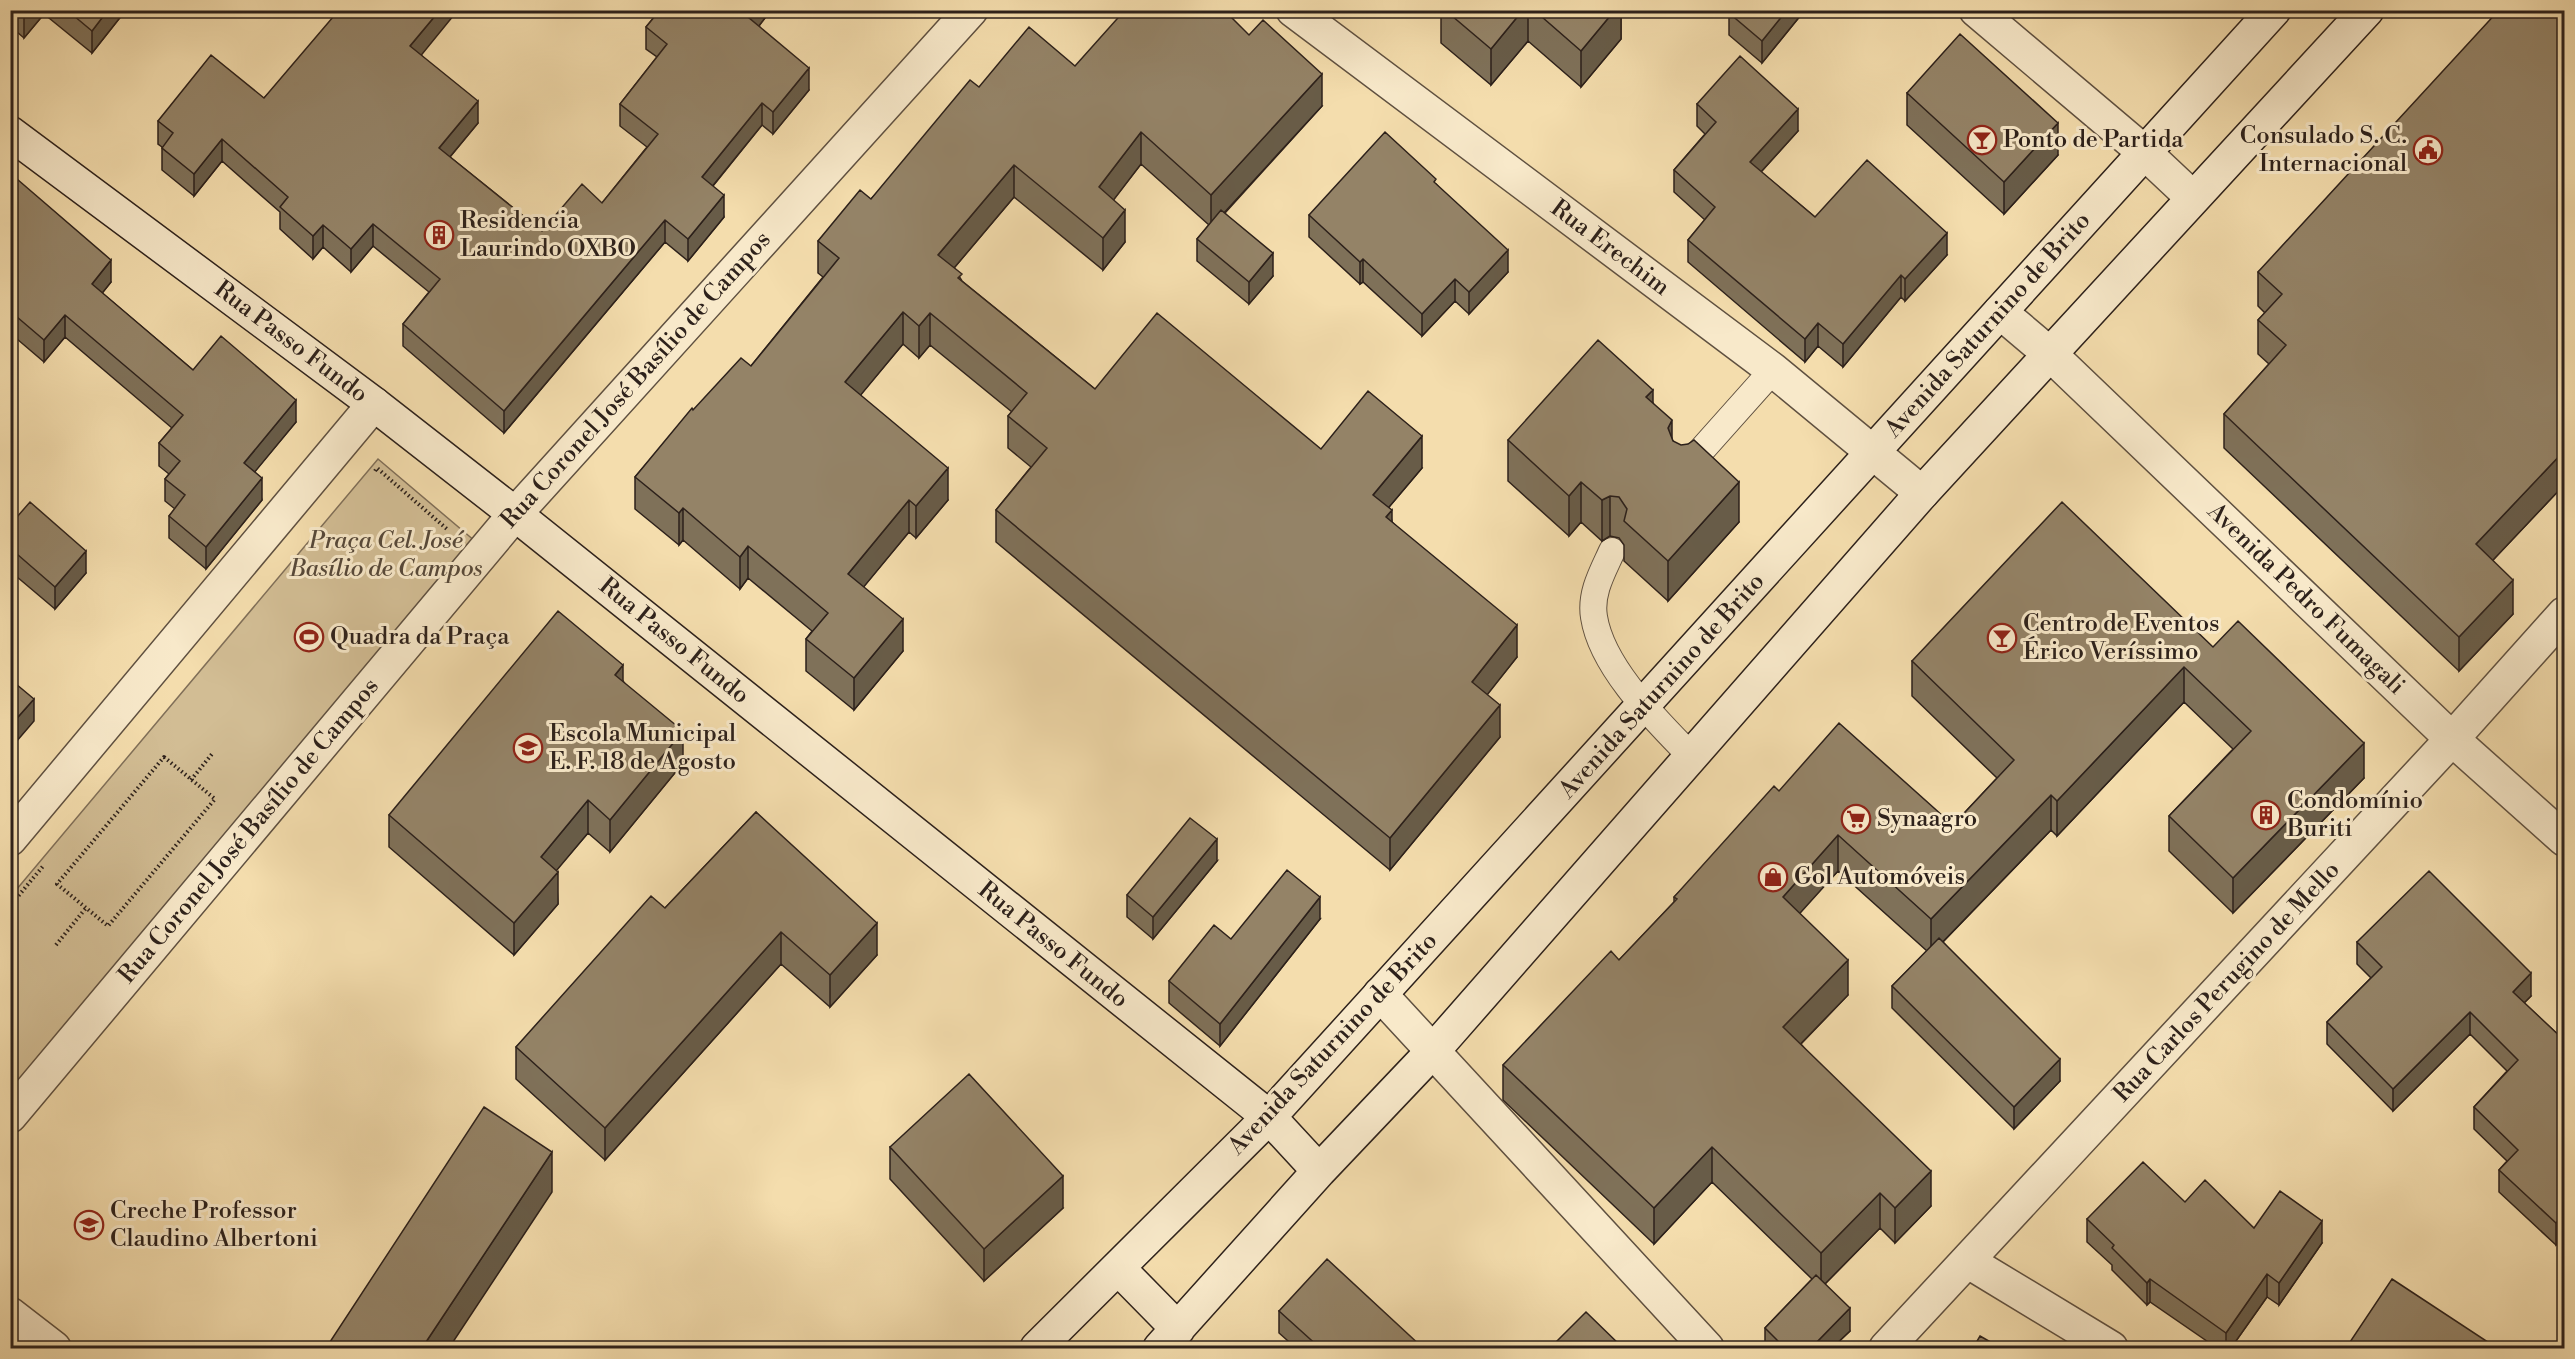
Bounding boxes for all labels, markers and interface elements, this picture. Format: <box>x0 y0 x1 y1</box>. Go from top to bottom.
place label: Consulado S. C. Internacional <box>2240 121 2407 179</box>
bar icon: Ponto de Partida <box>1966 124 1998 156</box>
place label: Ponto de Partida <box>2003 125 2184 155</box>
public building icon: Consulado S. C. Internacional <box>2412 134 2444 166</box>
street label: Rua Erechim <box>1545 193 1675 303</box>
place label: Residencia Laurindo OXBO <box>460 206 636 264</box>
street label: Avenida Saturnino de Brito <box>1878 206 2097 445</box>
building icon: Residencia Laurindo OXBO <box>423 219 455 251</box>
street label: Rua Coronel José Basílio de Campos <box>494 225 778 535</box>
street label: Rua Passo Fundo <box>208 274 374 410</box>
street label: Avenida Pedro Fumagali <box>2200 496 2411 701</box>
park label: Praça Cel. José Basílio de Campos <box>288 526 483 584</box>
street label: Avenida Saturnino de Brito <box>1552 567 1771 806</box>
street label: Rua Passo Fundo <box>593 571 755 711</box>
place label: Centro de Eventos Érico Veríssimo <box>2023 609 2220 667</box>
sports icon: Quadra da Praça <box>293 621 325 653</box>
place label: Quadra da Praça <box>330 622 510 652</box>
bar icon: Centro de Eventos Érico Veríssimo <box>1986 622 2018 654</box>
street label: Rua Coronel José Basílio de Campos <box>112 672 386 990</box>
place label: Escola Municipal E. F. 18 de Agosto <box>549 719 736 777</box>
school or university icon: Escola Municipal E. F. 18 de Agosto <box>512 732 544 764</box>
place label: Condomínio Buriti <box>2286 786 2423 844</box>
building icon: Condomínio Buriti <box>2250 799 2282 831</box>
supermarket icon: Synaagro <box>1840 803 1872 835</box>
place label: Synaagro <box>1877 804 1977 834</box>
street label: Rua Carlos Perugino de Mello <box>2107 855 2347 1109</box>
shop icon: Gol Automóveis <box>1757 861 1789 893</box>
place label: Gol Automóveis <box>1794 862 1965 892</box>
street label: Rua Passo Fundo <box>972 875 1134 1015</box>
street label: Avenida Saturnino de Brito <box>1221 926 1444 1162</box>
place label: Creche Professor Claudino Albertoni <box>110 1196 318 1254</box>
school or university icon: Creche Professor Claudino Albertoni <box>73 1209 105 1241</box>

